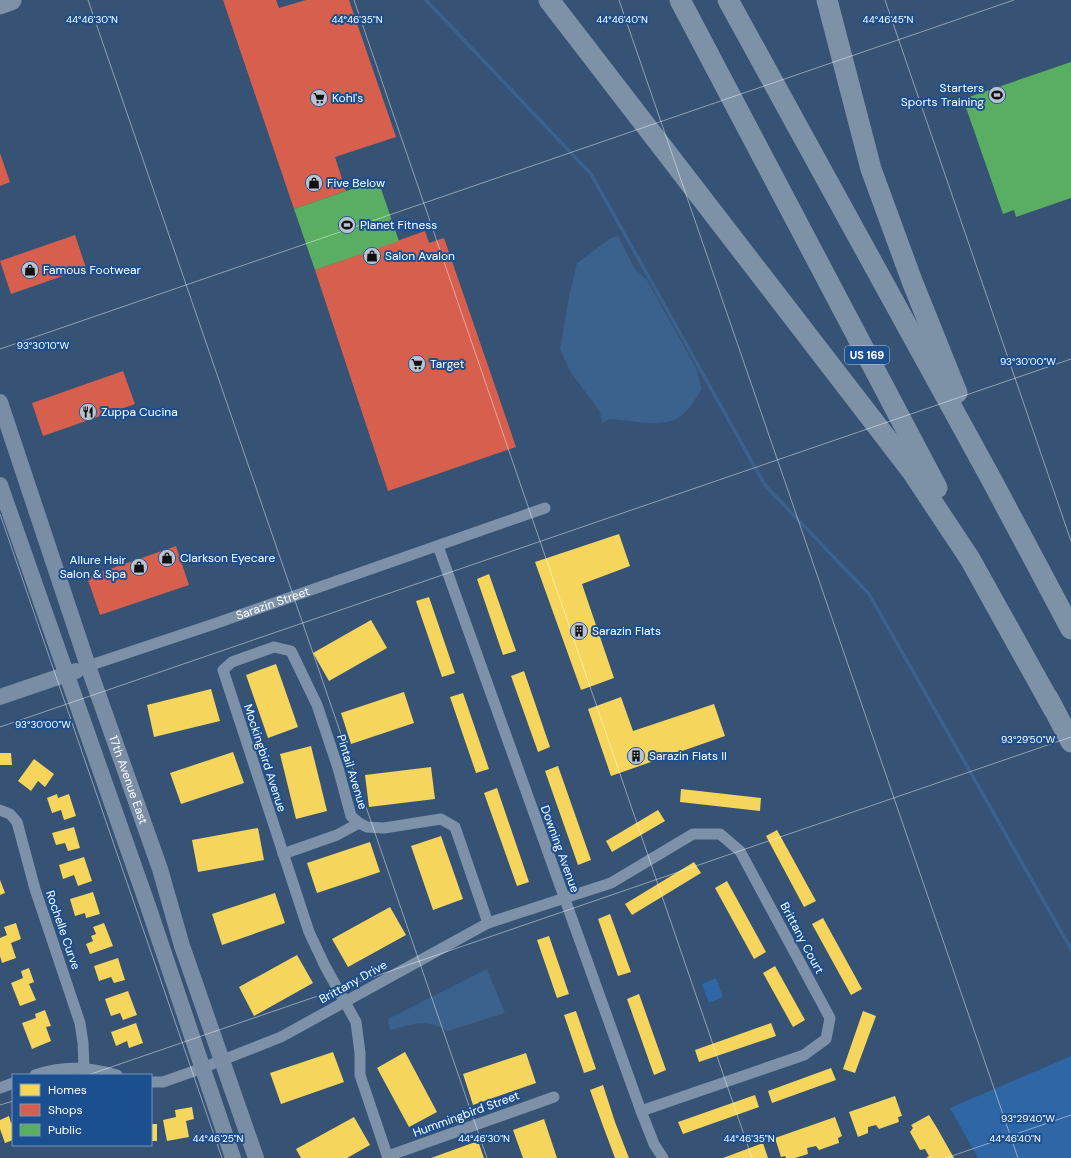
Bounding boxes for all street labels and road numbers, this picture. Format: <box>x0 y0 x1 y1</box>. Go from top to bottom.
road number: US 169 <box>845 346 889 364</box>
street label: Sarazin Street <box>234 583 312 624</box>
street label: Mockingbird Avenue <box>240 702 290 814</box>
street label: 17th Avenue East <box>105 733 152 826</box>
street label: Pintail Avenue <box>333 733 371 812</box>
street label: Downing Avenue <box>537 803 583 895</box>
street label: Rochelle Curve <box>42 888 84 972</box>
street label: Brittany Court <box>776 899 828 977</box>
street label: Brittany Drive <box>316 957 390 1007</box>
street label: Hummingbird Street <box>411 1087 522 1141</box>

